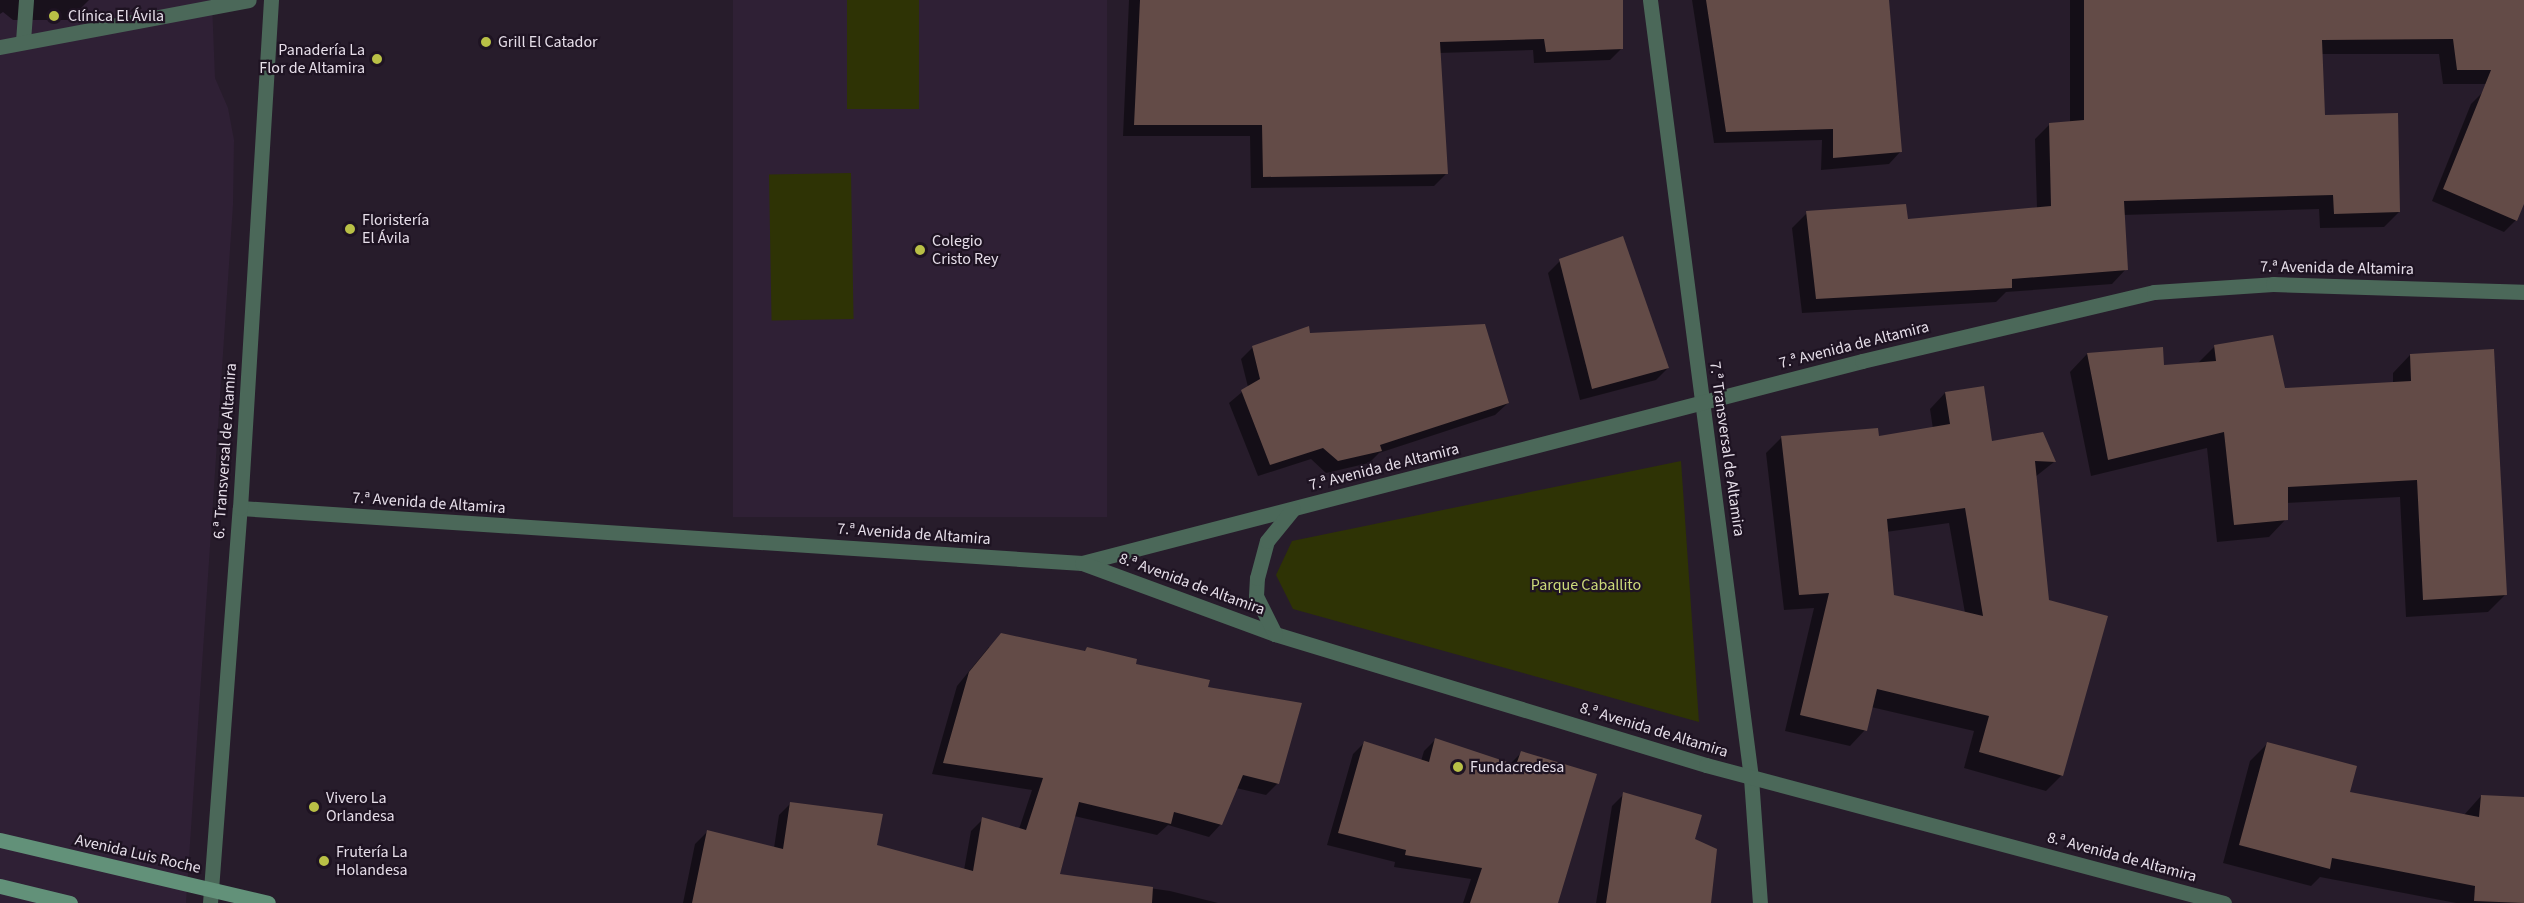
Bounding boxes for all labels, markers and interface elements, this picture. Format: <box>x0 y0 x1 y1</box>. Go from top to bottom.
place label: Clínica El Ávila <box>68 6 164 26</box>
marker: Clínica El Ávila <box>45 7 63 25</box>
place label: Grill El Catador <box>498 32 598 52</box>
marker: Grill El Catador <box>479 35 493 49</box>
place label: Panadería La Flor de Altamira <box>259 40 365 78</box>
marker: Panadería La Flor de Altamira <box>370 52 384 66</box>
place label: Floristería El Ávila <box>362 210 429 248</box>
marker: Floristería El Ávila <box>343 222 357 236</box>
place label: Colegio Cristo Rey <box>932 231 999 269</box>
marker: Colegio Cristo Rey <box>913 243 927 257</box>
street label: 7.ª Avenida de Altamira <box>2260 257 2414 279</box>
street label: 7.ª Avenida de Altamira <box>1777 317 1931 373</box>
street label: 7.ª Transversal de Altamira <box>1705 360 1749 538</box>
street label: 6.ª Transversal de Altamira <box>209 362 241 540</box>
street label: 7.ª Avenida de Altamira <box>1307 439 1461 495</box>
street label: 7.ª Avenida de Altamira <box>352 488 506 518</box>
street label: 7.ª Avenida de Altamira <box>837 519 991 549</box>
street label: 8.ª Avenida de Altamira <box>1116 549 1268 619</box>
park label: Parque Caballito <box>1531 575 1641 595</box>
street label: 8.ª Avenida de Altamira <box>1578 698 1730 762</box>
place label: Fundacredesa <box>1470 757 1564 777</box>
marker: Fundacredesa <box>1451 760 1465 774</box>
place label: Vivero La Orlandesa <box>326 788 395 826</box>
marker: Vivero La Orlandesa <box>307 800 321 814</box>
street label: 8.ª Avenida de Altamira <box>2045 828 2199 886</box>
street label: Avenida Luis Roche <box>73 830 203 878</box>
place label: Frutería La Holandesa <box>336 842 408 880</box>
marker: Frutería La Holandesa <box>317 854 331 868</box>

